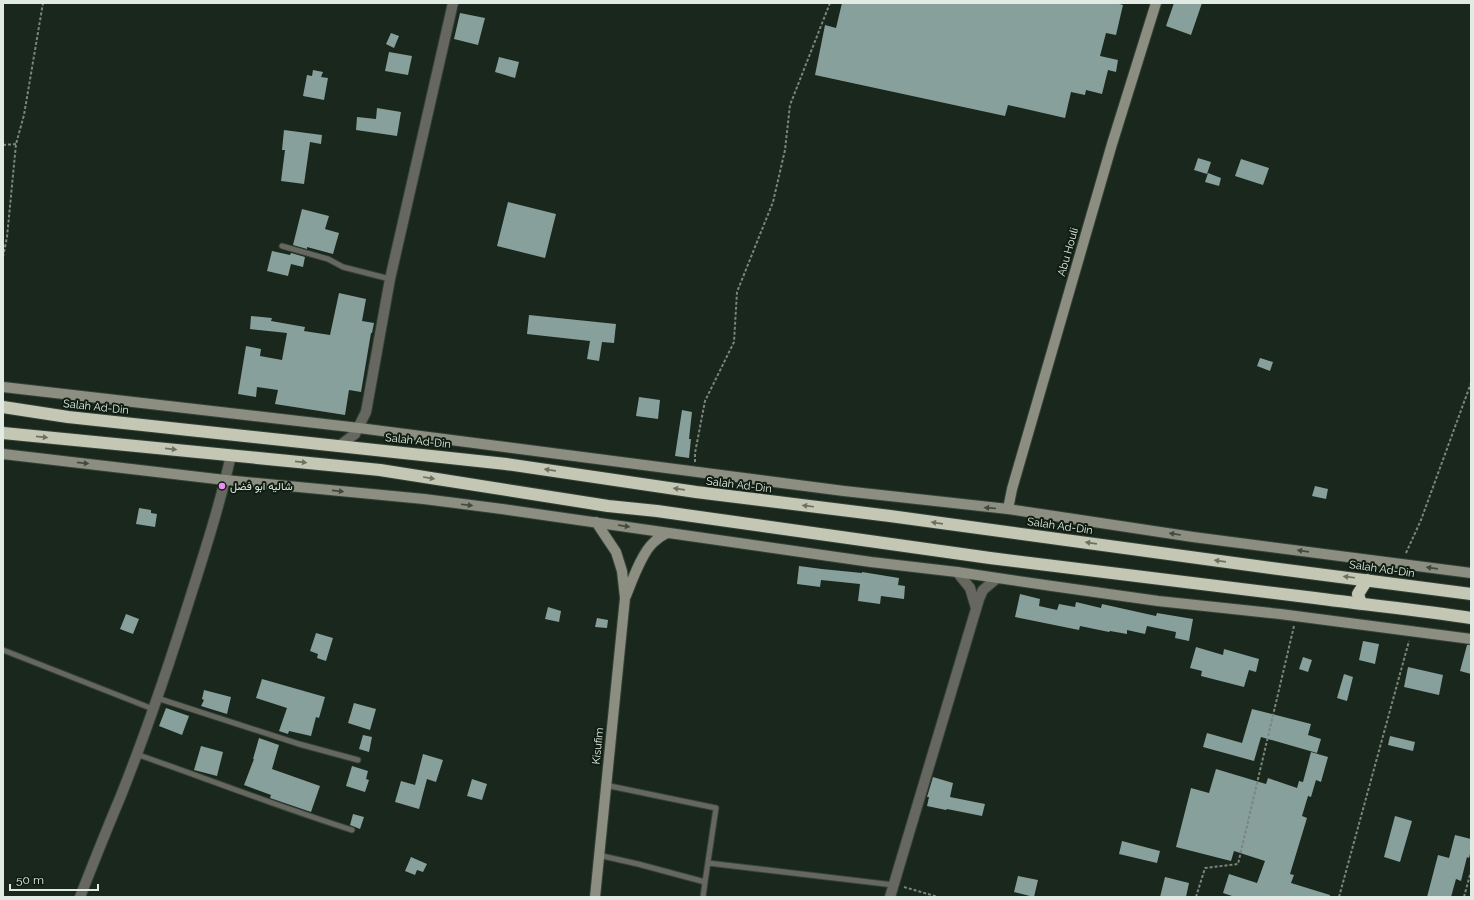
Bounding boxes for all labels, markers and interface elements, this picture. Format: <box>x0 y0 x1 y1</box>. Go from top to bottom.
street label: Abu Houli <box>1055 226 1081 278</box>
street label: Salah Ad-Din <box>63 397 129 417</box>
street label: Salah Ad-Din <box>385 431 451 451</box>
one-way arrow <box>36 433 48 440</box>
one-way arrow <box>165 446 177 453</box>
one-way arrow <box>294 459 307 466</box>
one-way arrow <box>77 460 89 467</box>
one-way arrow <box>544 467 556 473</box>
one-way arrow <box>423 475 436 481</box>
street label: Salah Ad-Din <box>705 475 773 495</box>
place label: شاليه ابو فضل <box>230 480 293 493</box>
marker: شاليه ابو فضل <box>217 481 227 491</box>
one-way arrow <box>673 486 685 492</box>
one-way arrow <box>332 487 344 494</box>
one-way arrow <box>461 502 473 508</box>
one-way arrow <box>802 503 814 509</box>
one-way arrow <box>984 504 997 511</box>
street label: Salah Ad-Din <box>1026 515 1094 537</box>
one-way arrow <box>931 520 943 526</box>
one-way arrow <box>618 523 630 529</box>
one-way arrow <box>1169 531 1181 537</box>
one-way arrow <box>1085 540 1097 546</box>
one-way arrow <box>1297 548 1309 554</box>
one-way arrow <box>1214 558 1226 564</box>
street label: Salah Ad-Din <box>1348 558 1416 580</box>
one-way arrow <box>1426 565 1438 571</box>
one-way arrow <box>1343 574 1355 580</box>
street label: Kisufim <box>590 727 606 765</box>
scale bar <box>10 866 98 892</box>
text: 50 m <box>16 873 44 887</box>

